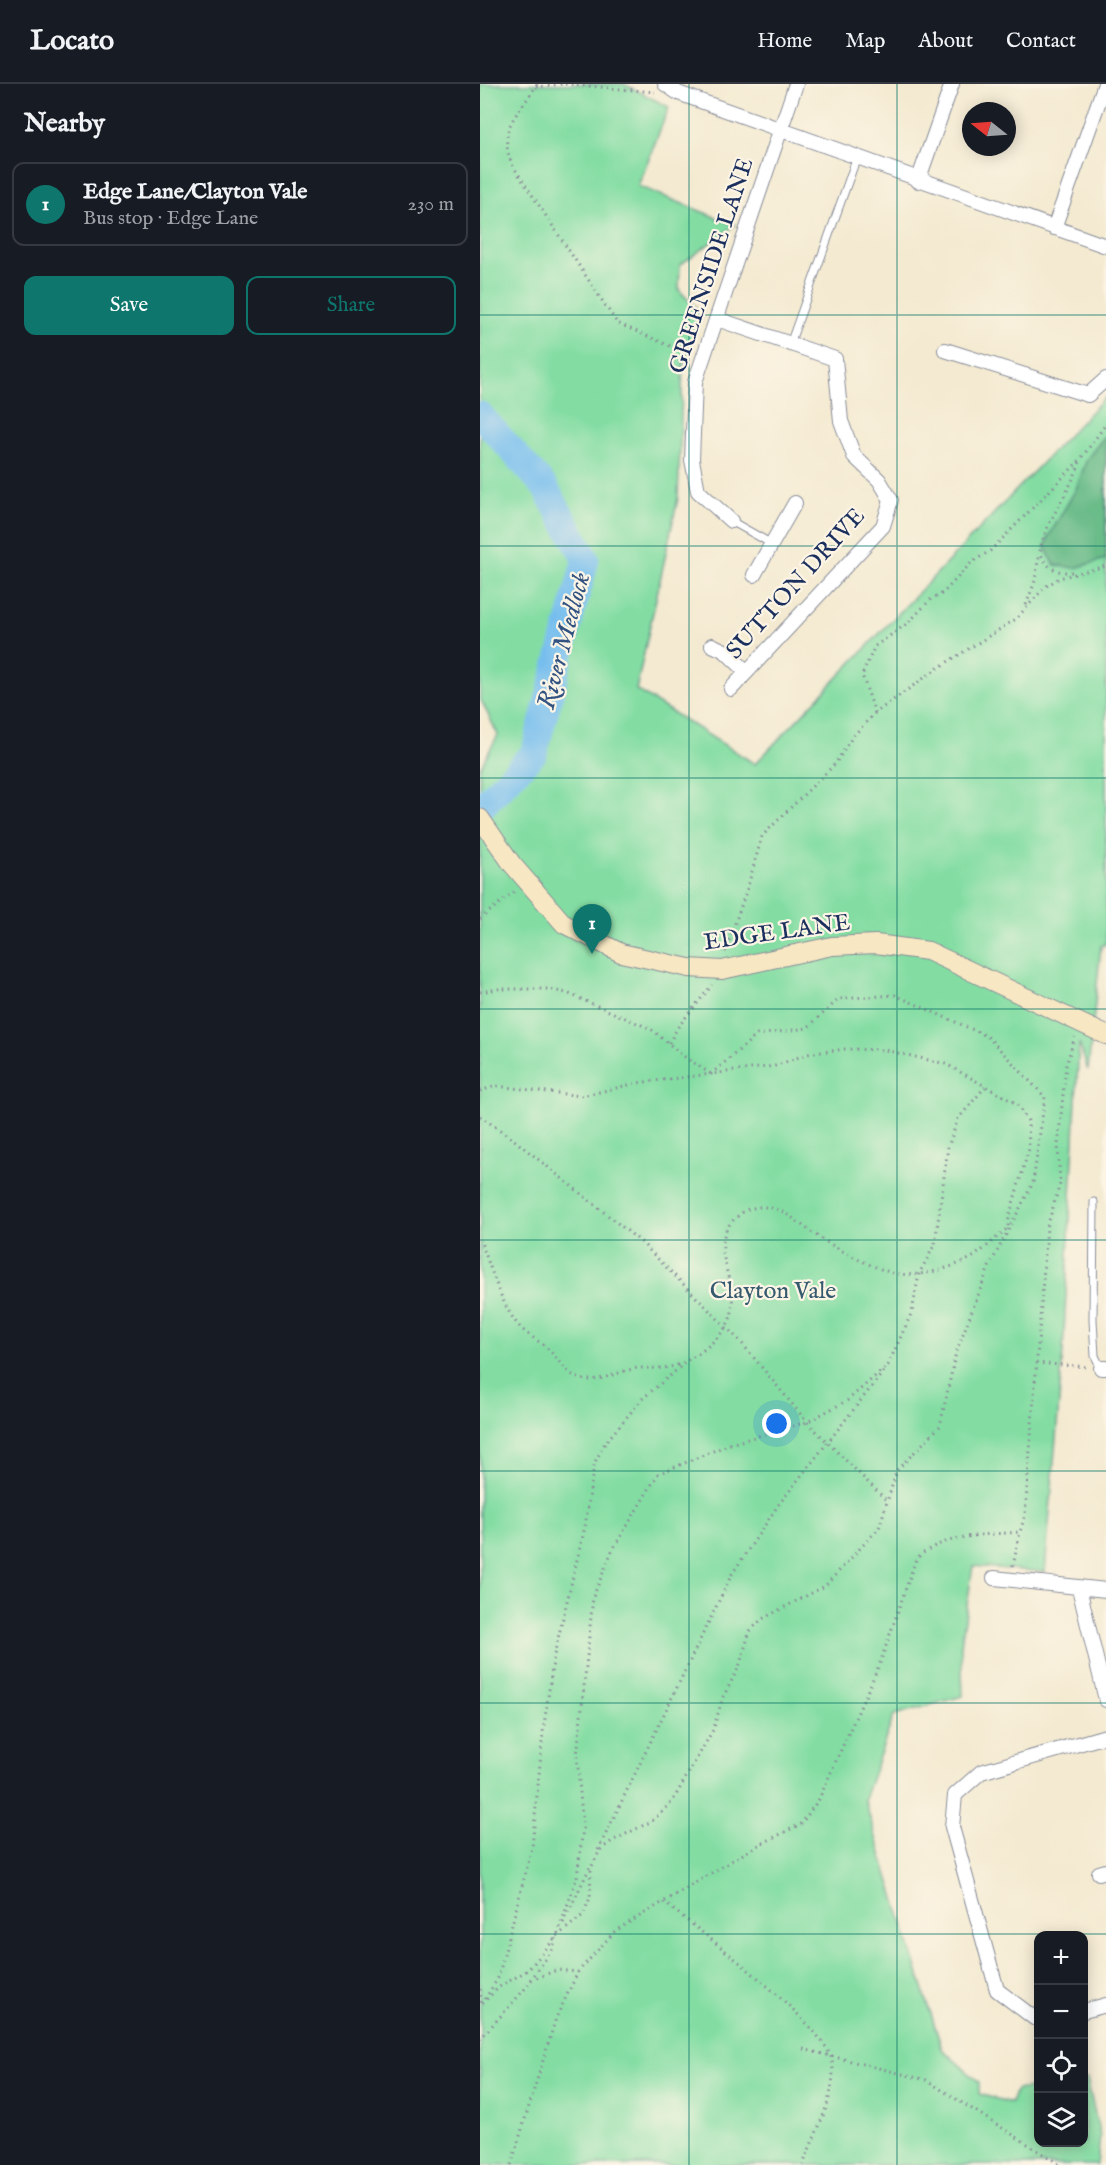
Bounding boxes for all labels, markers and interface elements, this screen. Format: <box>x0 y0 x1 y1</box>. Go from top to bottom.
text: Locato <box>30 24 114 59</box>
text: Home <box>757 28 812 55</box>
text: Map <box>845 28 885 55</box>
text: About <box>918 28 973 55</box>
text: Contact <box>1006 28 1076 55</box>
north arrow <box>962 102 1016 156</box>
text: Nearby <box>24 107 105 140</box>
street label: GREENSIDE LANE <box>662 154 762 378</box>
text: Edge Lane/Clayton Vale <box>83 178 307 206</box>
text: 1 <box>42 192 49 217</box>
text: 230 m <box>408 192 454 217</box>
text: Bus stop · Edge Lane <box>83 206 258 231</box>
button: Save <box>24 276 234 335</box>
button: Share <box>246 276 456 335</box>
street label: SUTTON DRIVE <box>720 502 872 666</box>
water label: River Medlock <box>530 568 598 713</box>
pin: 1 <box>572 904 612 954</box>
street label: EDGE LANE <box>702 907 852 959</box>
park label: Clayton Vale <box>710 1276 836 1307</box>
your location <box>762 1409 791 1438</box>
map controls <box>1034 1931 1088 2147</box>
button: + <box>1034 1931 1088 1985</box>
button: − <box>1034 1985 1088 2039</box>
button: locate <box>1034 2039 1088 2093</box>
button: layers <box>1034 2093 1088 2147</box>

